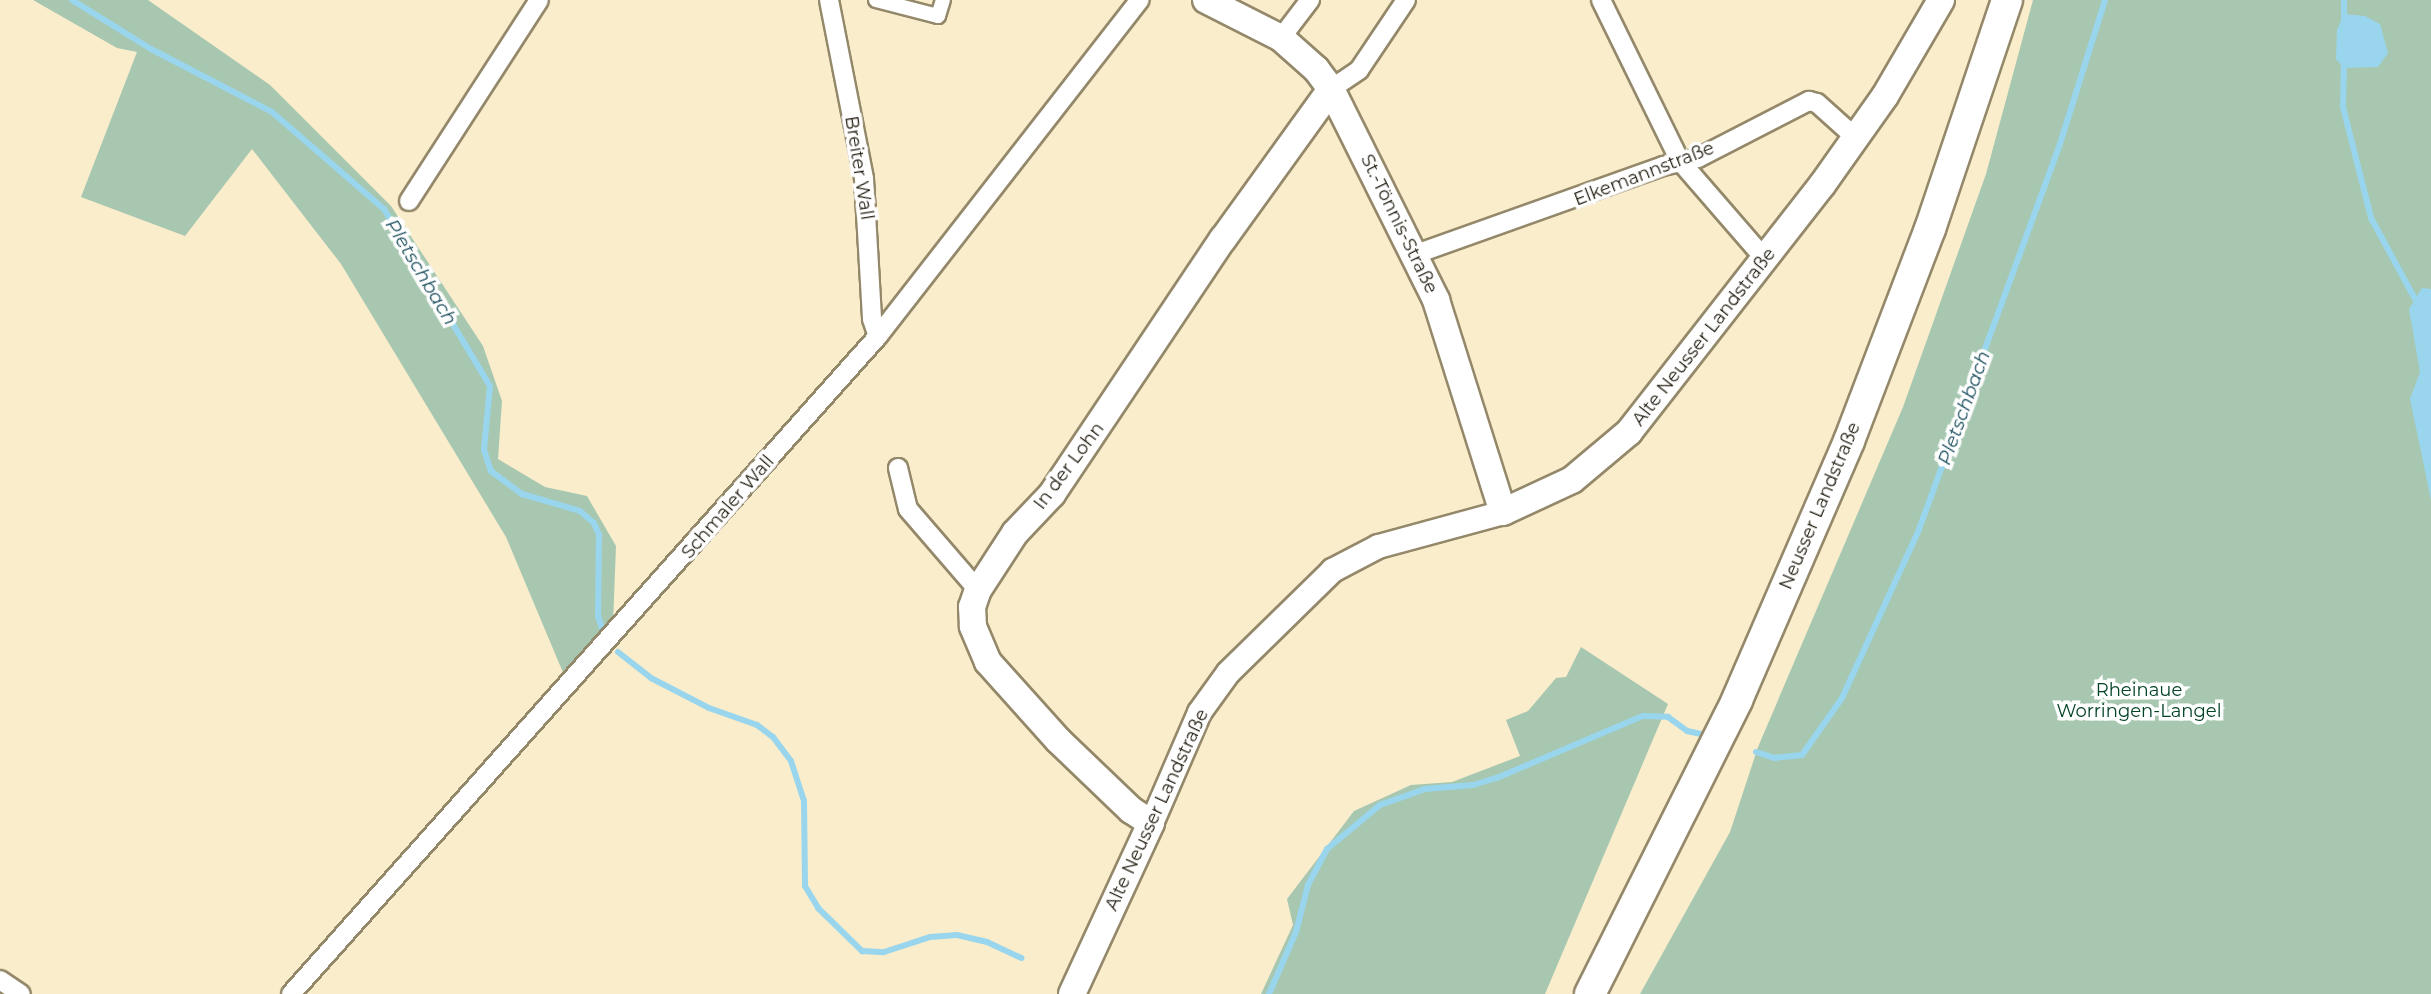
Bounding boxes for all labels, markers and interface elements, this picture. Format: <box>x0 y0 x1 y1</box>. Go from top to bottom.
street label: Breiter Wall <box>840 114 878 222</box>
street label: Elkemannstraße <box>1571 137 1717 211</box>
street label: St.-Tönnis-Straße <box>1356 151 1442 297</box>
water label: Pletschbach <box>380 215 462 329</box>
street label: Alte Neusser Landstraße <box>1628 244 1780 430</box>
water label: Pletschbach <box>1933 348 1995 468</box>
street label: In der Lohn <box>1029 418 1109 514</box>
street label: Neusser Landstraße <box>1775 419 1865 593</box>
street label: Schmaler Wall <box>677 451 779 563</box>
park label: Rheinaue Worringen-Langel <box>2056 680 2222 722</box>
street label: Alte Neusser Landstraße <box>1101 706 1213 914</box>

